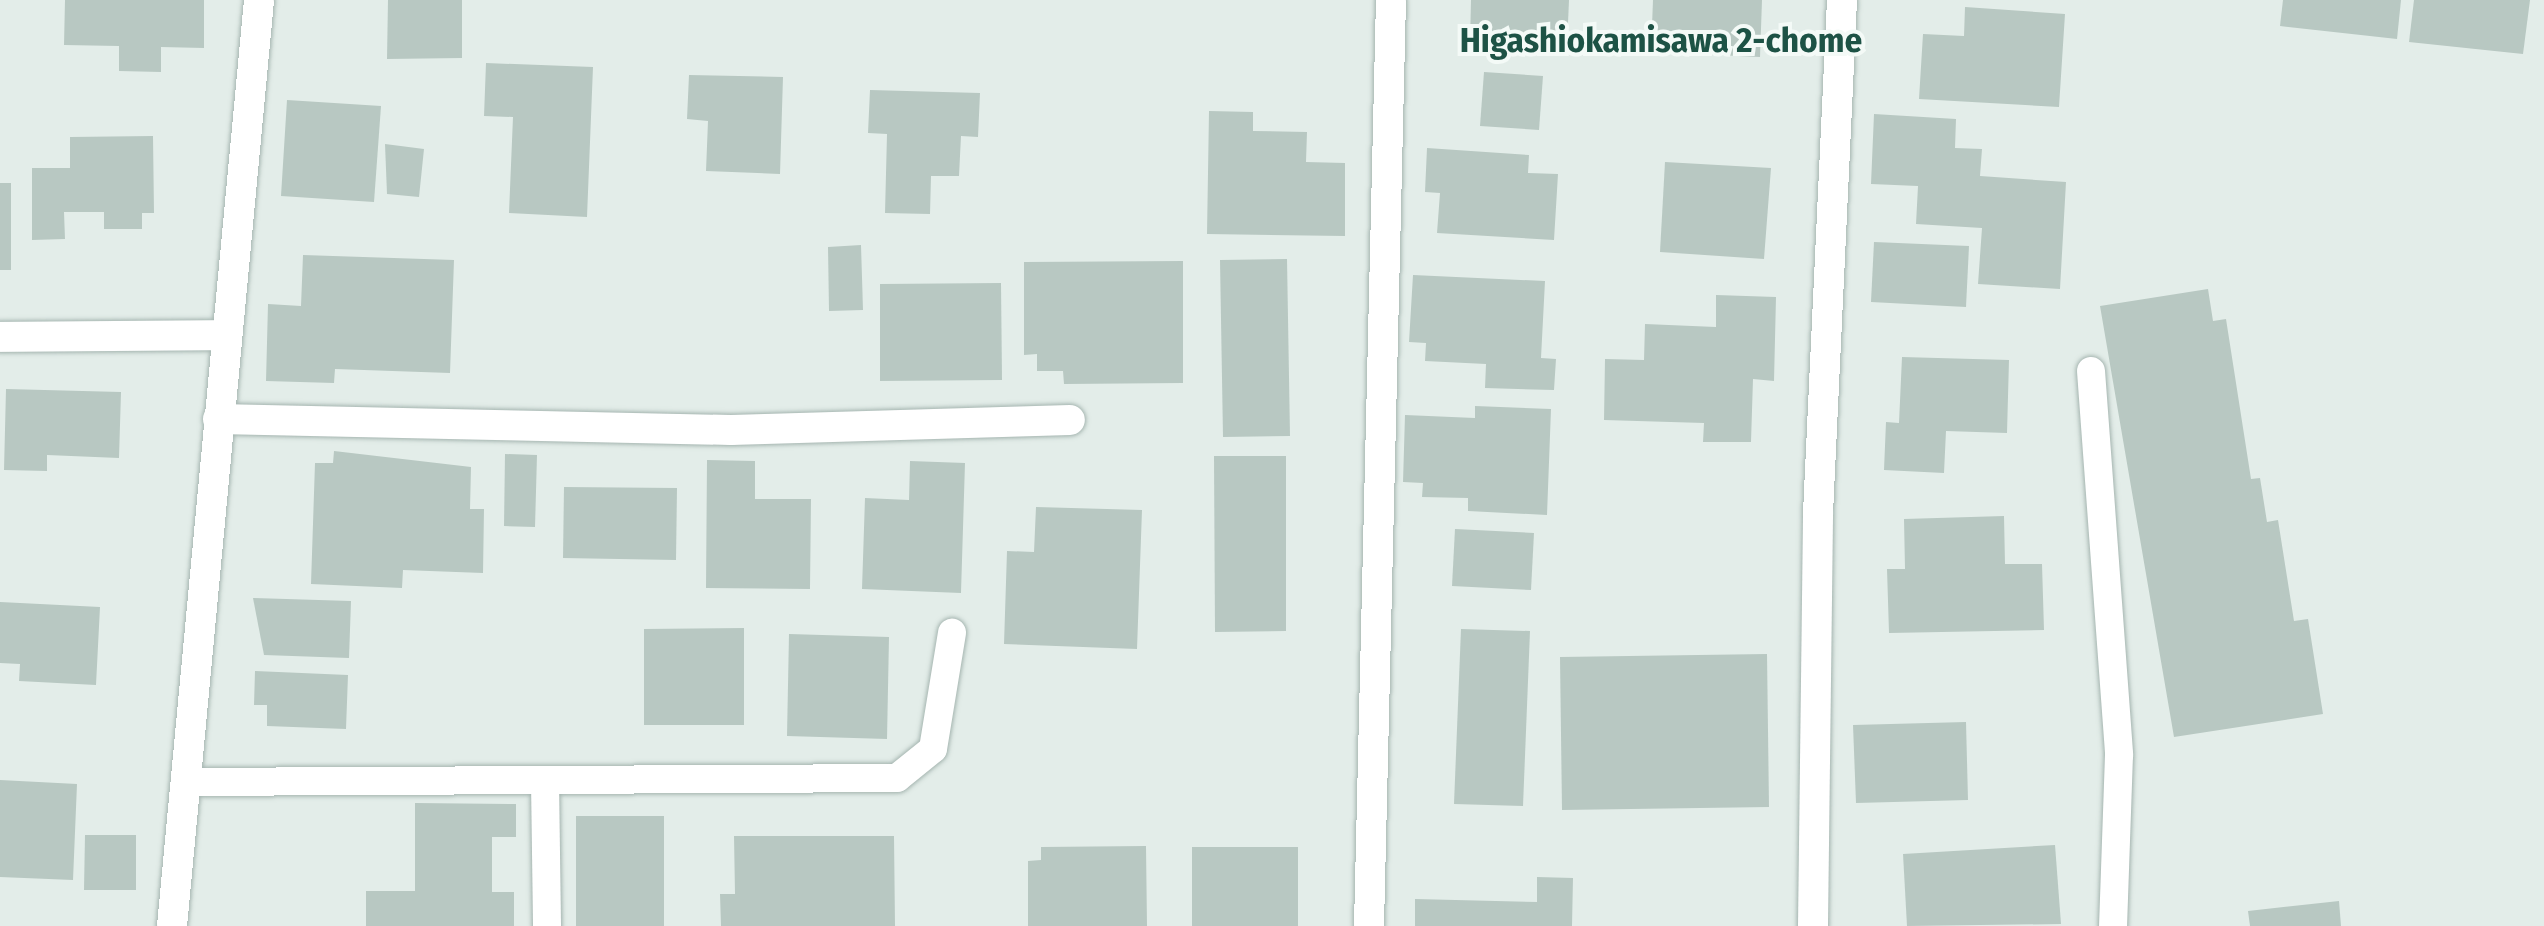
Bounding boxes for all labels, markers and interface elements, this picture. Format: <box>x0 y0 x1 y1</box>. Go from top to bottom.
district label: Higashiokamisawa 2-chome <box>1460 19 1862 61</box>

